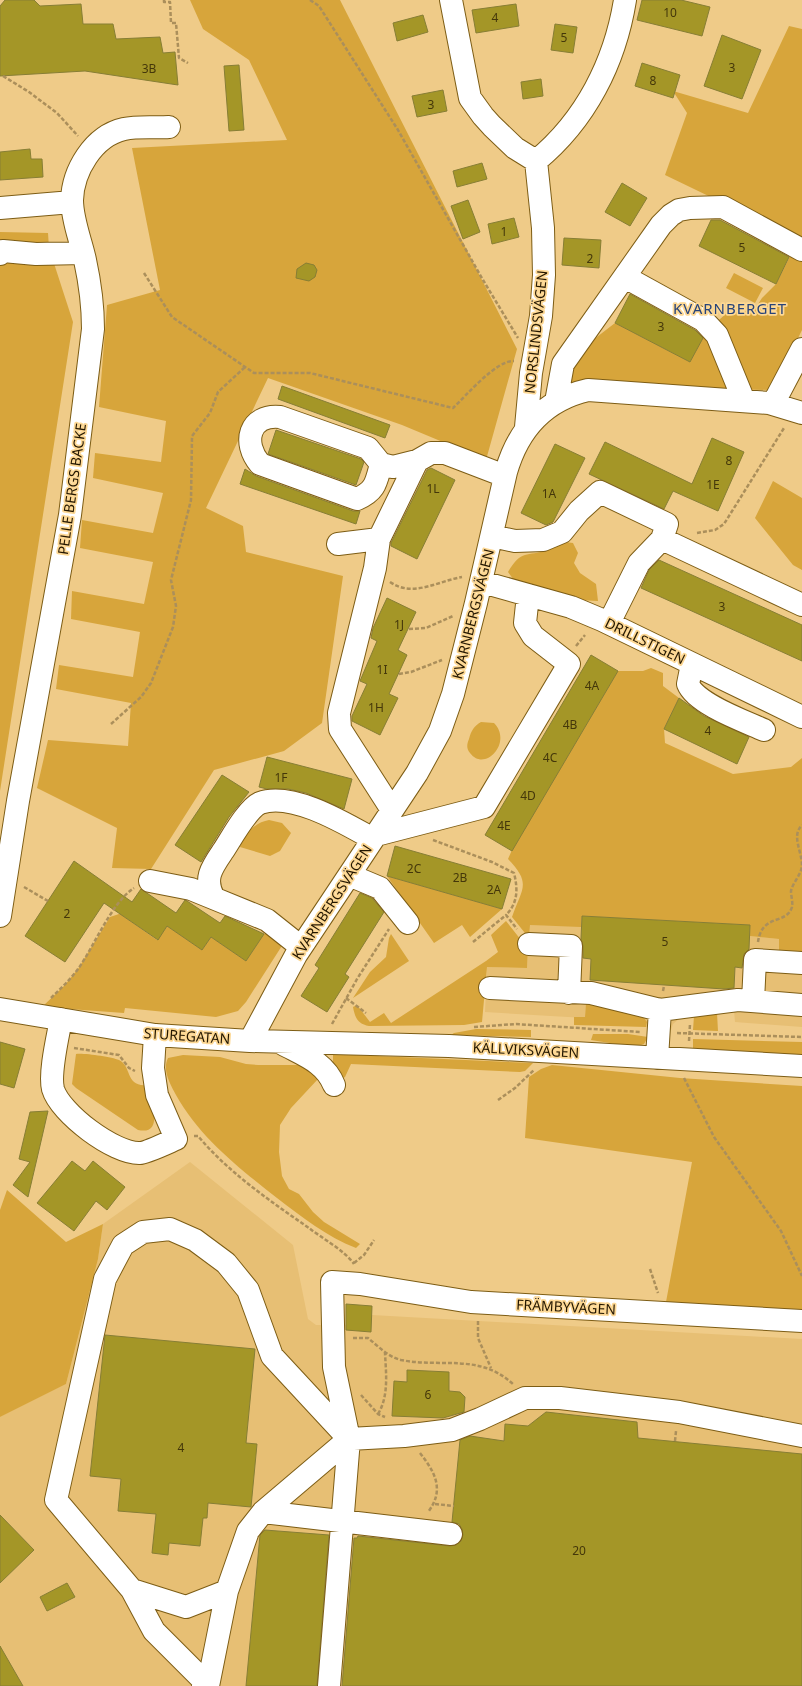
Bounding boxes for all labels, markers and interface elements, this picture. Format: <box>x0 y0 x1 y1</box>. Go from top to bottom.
house number: 10 <box>663 4 677 21</box>
house number: 4 <box>492 9 499 26</box>
house number: 5 <box>561 29 568 46</box>
house number: 3 <box>729 59 736 76</box>
house number: 3B <box>142 60 157 77</box>
house number: 8 <box>650 72 657 89</box>
house number: 3 <box>428 96 435 113</box>
house number: 1 <box>501 223 507 240</box>
house number: 5 <box>739 239 746 256</box>
house number: 2 <box>587 250 594 267</box>
street label: NORSLINDSVÄGEN <box>520 269 551 394</box>
district label: KVARNBERGET <box>673 298 787 318</box>
house number: 3 <box>658 318 665 335</box>
street label: PELLE BERGS BACKE <box>53 422 90 556</box>
house number: 8 <box>726 452 733 469</box>
house number: 1E <box>706 476 720 493</box>
house number: 1L <box>426 480 440 497</box>
house number: 1A <box>542 485 557 502</box>
street label: KVARNBERGSVÄGEN <box>447 547 498 681</box>
house number: 3 <box>719 598 726 615</box>
street label: DRILLSTIGEN <box>602 613 689 668</box>
house number: 1J <box>394 616 404 633</box>
house number: 1I <box>377 661 387 678</box>
house number: 4A <box>585 677 600 694</box>
house number: 1H <box>368 699 384 716</box>
house number: 4B <box>563 716 578 733</box>
house number: 4 <box>705 722 712 739</box>
house number: 4C <box>543 749 558 766</box>
house number: 1F <box>274 769 288 786</box>
house number: 4D <box>520 787 536 804</box>
house number: 4E <box>497 817 511 834</box>
street label: KVARNBERGSVÄGEN <box>287 841 376 963</box>
house number: 2C <box>407 860 422 877</box>
house number: 2B <box>453 869 468 886</box>
house number: 2A <box>487 881 502 898</box>
house number: 2 <box>64 905 71 922</box>
house number: 5 <box>662 933 669 950</box>
street label: STUREGATAN <box>143 1023 231 1048</box>
street label: KÄLLVIKSVÄGEN <box>472 1037 580 1062</box>
street label: FRÄMBYVÄGEN <box>516 1294 616 1319</box>
house number: 6 <box>425 1386 432 1403</box>
house number: 4 <box>178 1439 185 1456</box>
house number: 20 <box>572 1542 586 1559</box>

